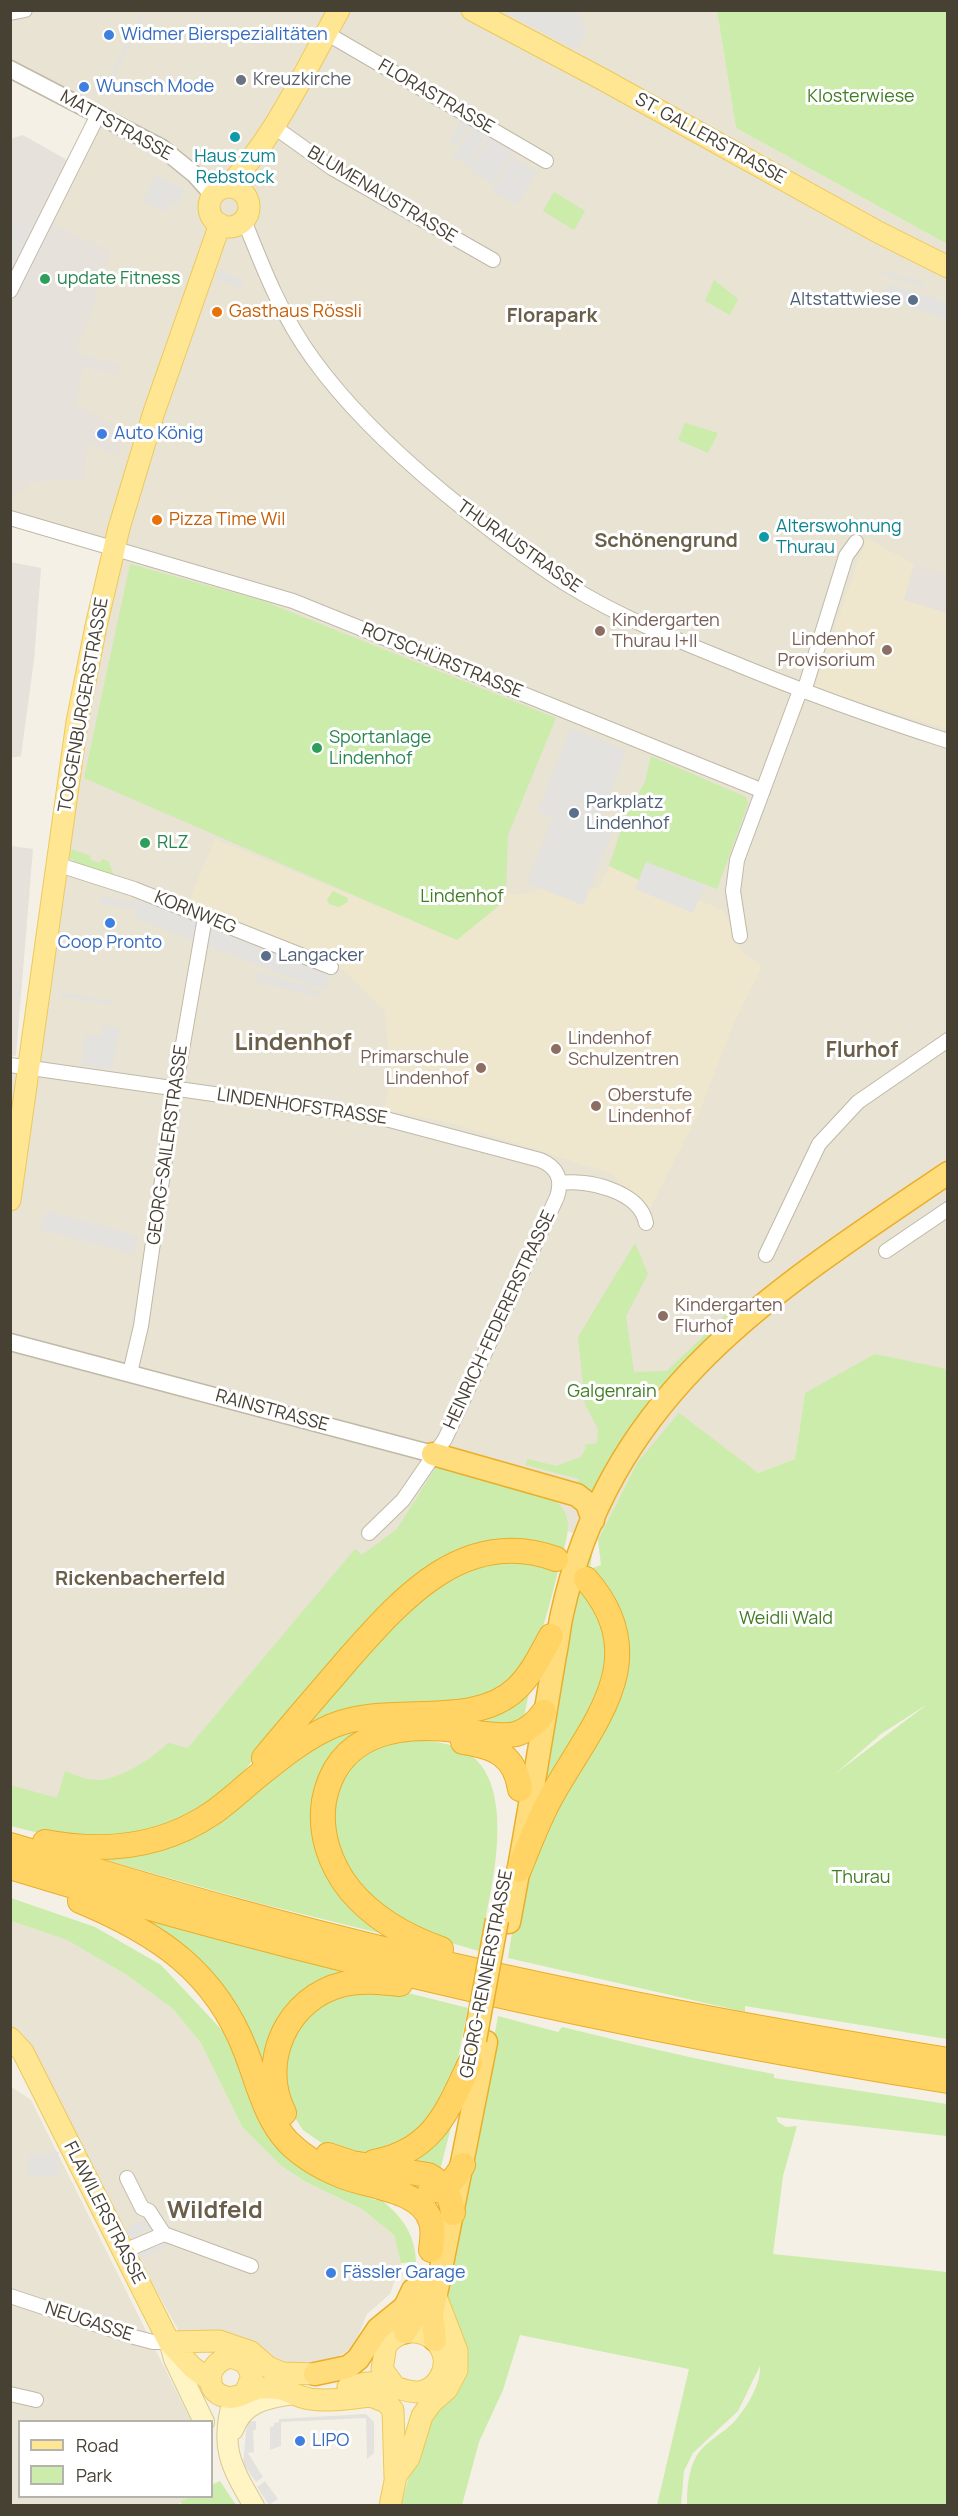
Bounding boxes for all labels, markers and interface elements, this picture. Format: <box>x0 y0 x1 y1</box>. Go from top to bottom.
place label: Widmer Bierspezialitäten <box>121 24 328 46</box>
marker: Widmer Bierspezialitäten <box>102 28 116 42</box>
street label: FLORASTRASSE <box>374 55 498 139</box>
place label: Kreuzkirche <box>253 69 351 91</box>
marker: Kreuzkirche <box>234 73 248 87</box>
place label: Wunsch Mode <box>96 76 214 98</box>
marker: Wunsch Mode <box>77 80 91 94</box>
street label: MATTSTRASSE <box>56 86 176 166</box>
park label: Klosterwiese <box>807 86 915 108</box>
street label: ST. GALLERSTRASSE <box>631 89 789 189</box>
marker: Haus zum Rebstock <box>228 130 242 144</box>
street label: BLUMENAUSTRASSE <box>303 142 461 248</box>
place label: Haus zum Rebstock <box>194 146 276 188</box>
place label: update Fitness <box>57 268 181 290</box>
marker: update Fitness <box>38 272 52 286</box>
place label: Altstattwiese <box>790 289 901 311</box>
marker: Altstattwiese <box>906 293 920 307</box>
place label: Gasthaus Rössli <box>229 301 362 323</box>
district label: Florapark <box>507 304 597 328</box>
marker: Gasthaus Rössli <box>210 305 224 319</box>
place label: Auto König <box>114 423 203 445</box>
marker: Auto König <box>95 427 109 441</box>
street label: THURAUSTRASSE <box>453 496 585 598</box>
place label: Pizza Time Wil <box>169 509 285 531</box>
marker: Pizza Time Wil <box>150 513 164 527</box>
place label: Alterswohnung Thurau <box>776 516 902 558</box>
district label: Schönengrund <box>594 529 738 553</box>
marker: Alterswohnung Thurau <box>757 530 771 544</box>
street label: TOGGENBURGERSTRASSE <box>54 596 114 814</box>
place label: Kindergarten Thurau I+II <box>612 610 720 652</box>
street label: ROTSCHÜRSTRASSE <box>358 619 526 703</box>
marker: Kindergarten Thurau I+II <box>593 624 607 638</box>
place label: Lindenhof Provisorium <box>777 629 875 672</box>
marker: Lindenhof Provisorium <box>880 643 894 657</box>
place label: Sportanlage Lindenhof <box>329 727 431 770</box>
marker: Sportanlage Lindenhof <box>310 741 324 755</box>
place label: Parkplatz Lindenhof <box>586 792 669 834</box>
marker: Parkplatz Lindenhof <box>567 806 581 820</box>
place label: RLZ <box>157 832 189 854</box>
marker: RLZ <box>138 836 152 850</box>
park label: Lindenhof <box>420 886 504 908</box>
street label: KORNWEG <box>151 887 239 939</box>
marker: Coop Pronto <box>103 916 117 930</box>
place label: Coop Pronto <box>58 932 162 954</box>
place label: Langacker <box>278 945 364 967</box>
marker: Langacker <box>259 949 273 963</box>
place label: Lindenhof Schulzentren <box>568 1028 679 1070</box>
district label: Lindenhof <box>234 1029 352 1057</box>
district label: Flurhof <box>826 1038 898 1064</box>
marker: Lindenhof Schulzentren <box>549 1042 563 1056</box>
street label: GEORG-SAILERSTRASSE <box>143 1044 193 1246</box>
place label: Primarschule Lindenhof <box>361 1047 469 1090</box>
marker: Primarschule Lindenhof <box>474 1061 488 1075</box>
street label: LINDENHOFSTRASSE <box>215 1084 389 1130</box>
place label: Oberstufe Lindenhof <box>608 1085 692 1128</box>
marker: Oberstufe Lindenhof <box>589 1099 603 1113</box>
street label: HEINRICH-FEDERERSTRASSE <box>440 1207 560 1433</box>
place label: Kindergarten Flurhof <box>675 1295 783 1338</box>
marker: Kindergarten Flurhof <box>656 1309 670 1323</box>
park label: Galgenrain <box>567 1381 657 1403</box>
street label: RAINSTRASSE <box>213 1386 331 1436</box>
district label: Rickenbacherfeld <box>55 1567 225 1591</box>
park label: Weidli Wald <box>739 1608 833 1630</box>
park label: Thurau <box>832 1867 890 1889</box>
street label: GEORG-RENNERSTRASSE <box>456 1868 518 2080</box>
street label: FLAWILERSTRASSE <box>59 2138 149 2288</box>
district label: Wildfeld <box>167 2197 263 2225</box>
place label: Fässler Garage <box>343 2262 465 2284</box>
marker: Fässler Garage <box>324 2266 338 2280</box>
street label: NEUGASSE <box>42 2298 136 2346</box>
legend <box>18 2420 213 2498</box>
place label: LIPO <box>312 2430 349 2452</box>
text: Road <box>76 2433 119 2457</box>
marker: LIPO <box>293 2434 307 2448</box>
text: Park <box>76 2463 112 2487</box>

